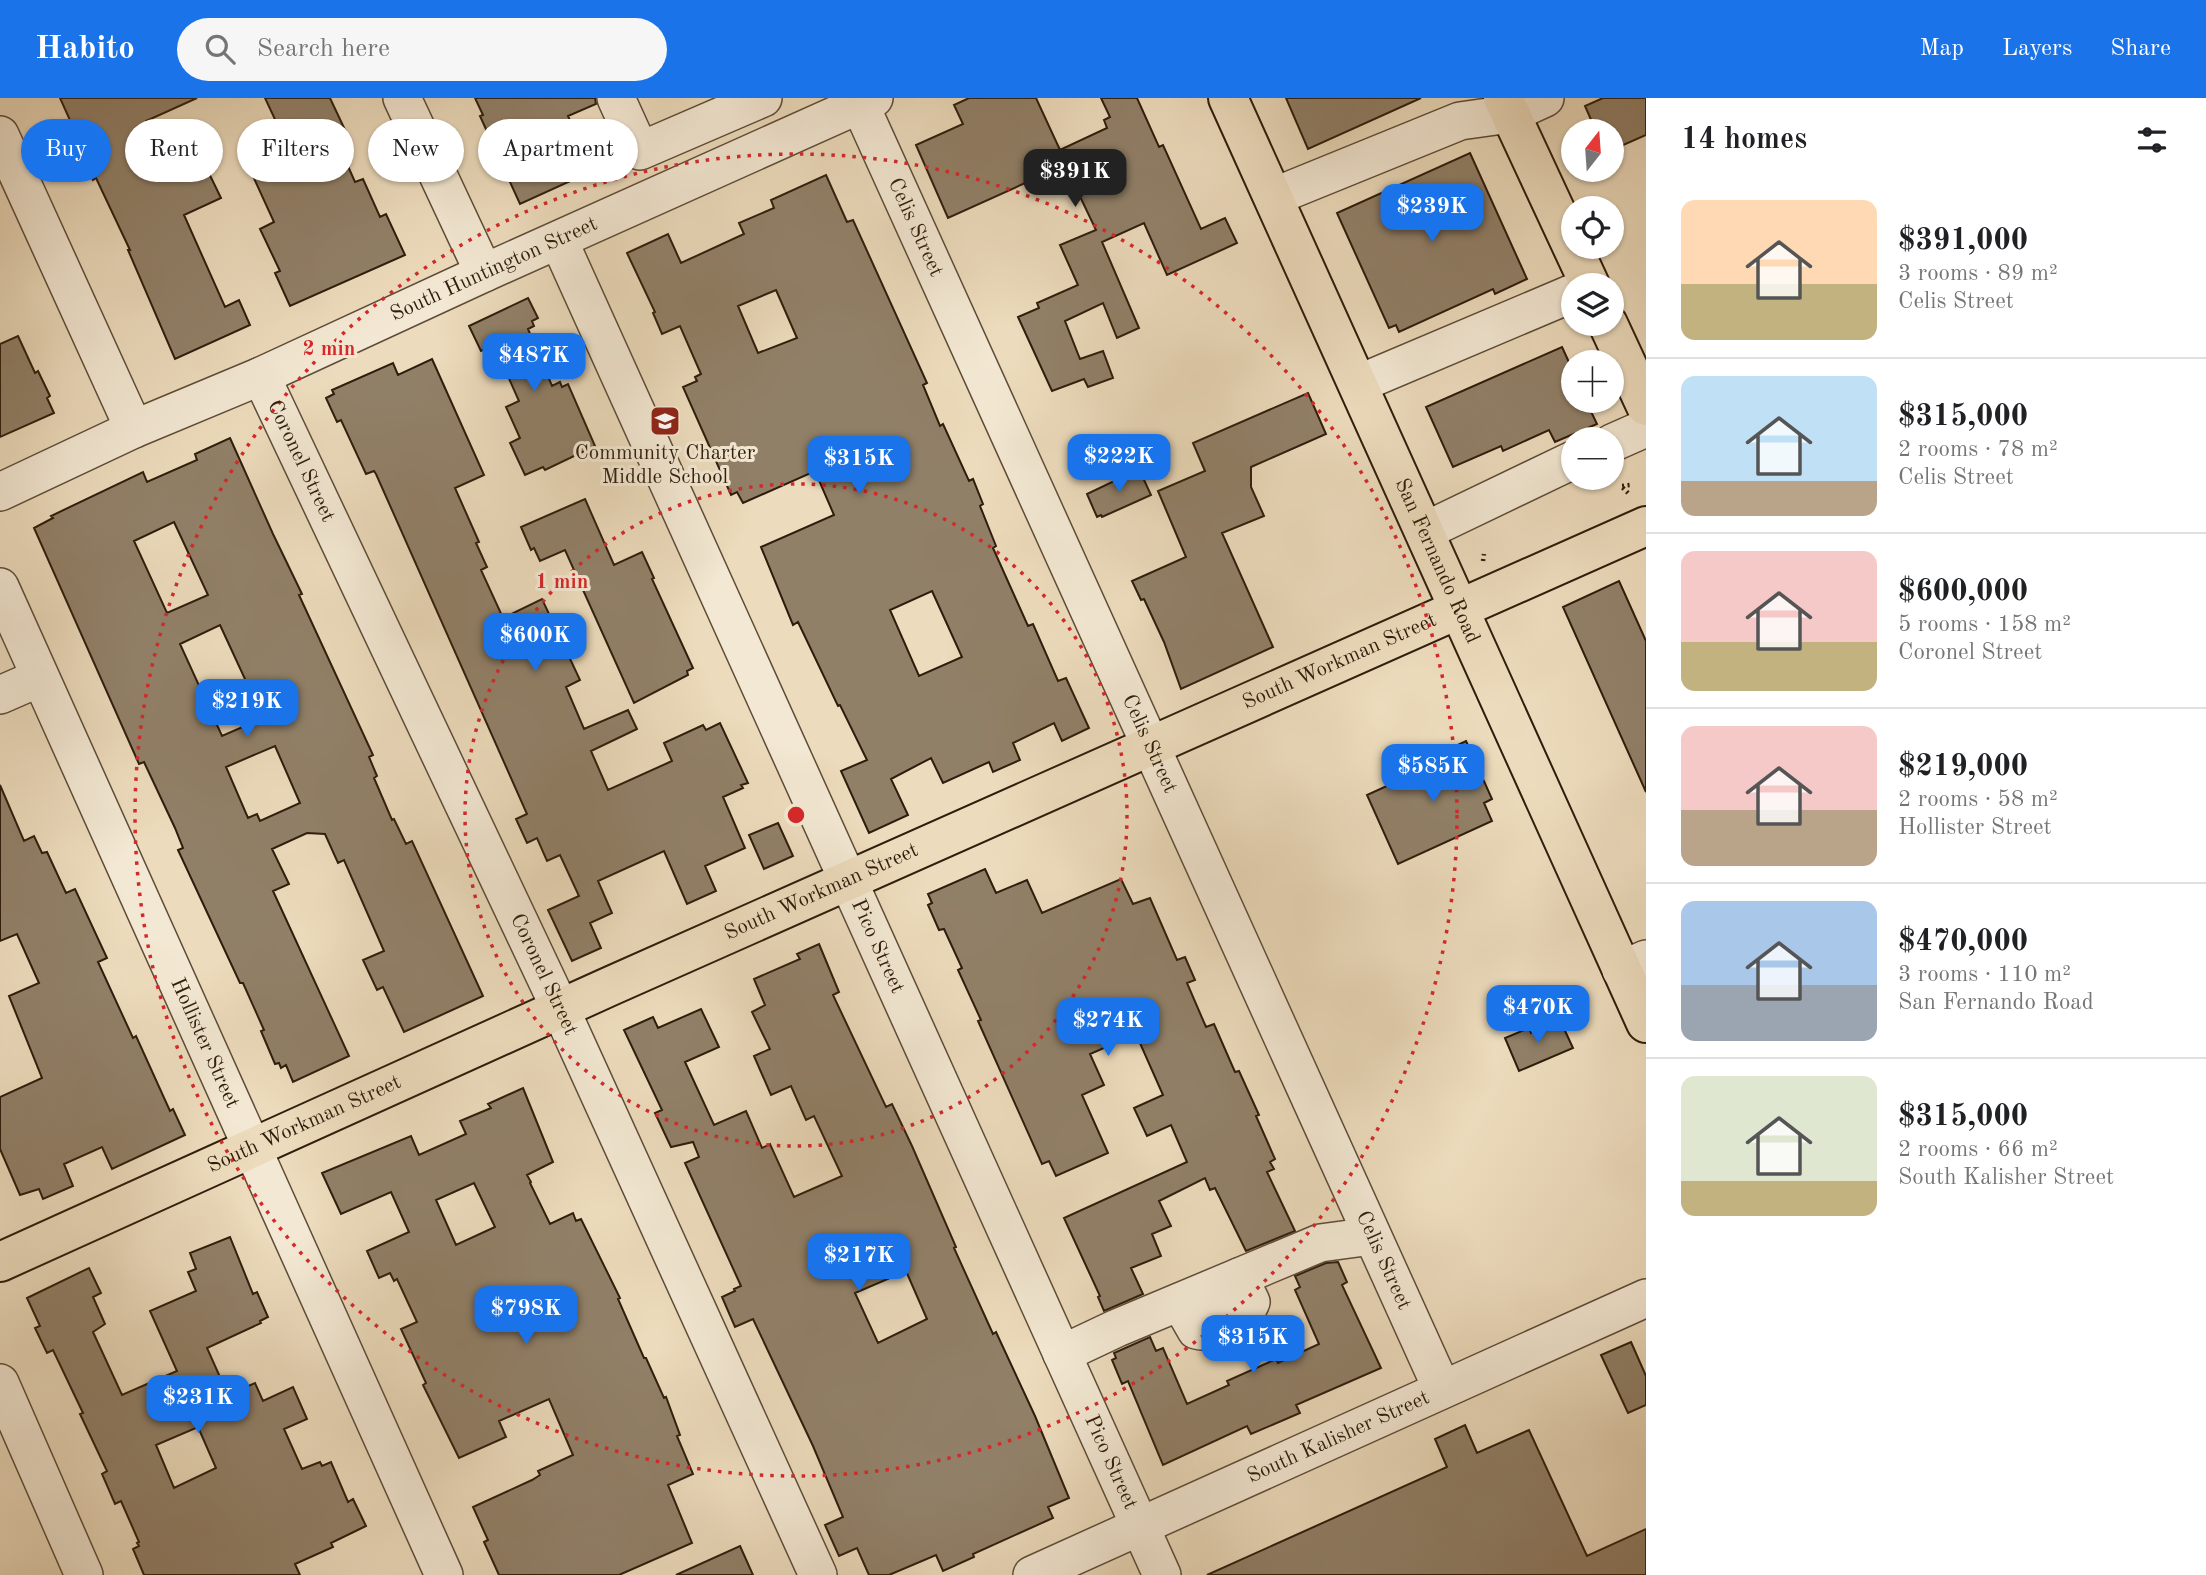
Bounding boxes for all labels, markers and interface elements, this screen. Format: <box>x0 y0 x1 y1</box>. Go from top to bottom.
search box <box>177 18 667 81</box>
icon: search <box>201 30 239 68</box>
text: Habito <box>35 33 135 66</box>
text: Search here <box>257 36 390 62</box>
text: Map <box>1920 37 1964 61</box>
text: Layers <box>2002 37 2072 61</box>
text: Share <box>2110 37 2171 61</box>
chip: Buy <box>21 119 111 182</box>
chip: Rent <box>125 119 223 182</box>
chip: Filters <box>237 119 354 182</box>
chip: New <box>368 119 464 182</box>
chip: Apartment <box>478 119 638 182</box>
north arrow <box>1561 119 1624 182</box>
map controls <box>1561 119 1624 490</box>
icon: filters <box>2133 121 2171 159</box>
text: 14 homes <box>1681 125 1807 155</box>
pin: $391K <box>1026 150 1124 209</box>
text: $391K <box>1039 160 1111 183</box>
street label: Celis Street <box>884 175 947 280</box>
pin: $239K <box>1383 184 1481 244</box>
text: $239K <box>1396 195 1468 218</box>
button: locate <box>1561 196 1624 259</box>
street label: South Huntington Street <box>387 213 601 325</box>
text: $391,000 <box>1898 226 2028 256</box>
icon: home <box>1737 228 1821 312</box>
text: 3 rooms · 89 m² <box>1898 262 2058 285</box>
button: layers <box>1561 273 1624 336</box>
text: Celis Street <box>1898 290 2014 313</box>
pin: $487K <box>485 334 583 393</box>
text: 2 min <box>303 339 355 360</box>
text: $487K <box>498 344 570 367</box>
button: + <box>1561 350 1624 413</box>
street label: Coronel Street <box>264 397 339 525</box>
text: $315,000 <box>1898 402 2028 432</box>
school or university icon: Community Charter Middle School <box>648 404 682 438</box>
icon: home <box>1737 404 1821 488</box>
button: − <box>1561 427 1624 490</box>
pin: $222K <box>1070 434 1168 494</box>
pin: $315K <box>810 436 908 496</box>
text: 2 rooms · 78 m² <box>1898 438 2058 461</box>
place label: Community Charter Middle School <box>575 443 756 488</box>
text: $222K <box>1083 445 1155 468</box>
text: $315K <box>823 447 895 470</box>
text: Celis Street <box>1898 466 2014 489</box>
street label: San Fernando Road <box>1391 475 1484 647</box>
text: 1 min <box>536 572 588 593</box>
text: $600,000 <box>1898 577 2028 607</box>
icon: home <box>1737 579 1821 663</box>
street label: South Workman Street <box>1239 609 1440 713</box>
text: 5 rooms · 158 m² <box>1898 613 2071 636</box>
pin: $600K <box>486 614 584 673</box>
text: $600K <box>499 624 571 647</box>
text: Coronel Street <box>1898 641 2042 664</box>
pin: $219K <box>198 680 296 739</box>
text: $219K <box>211 690 283 713</box>
street label: Celis Street <box>1118 691 1181 796</box>
pin: $585K <box>1384 744 1482 804</box>
text: $219,000 <box>1898 752 2028 782</box>
icon: home <box>1737 754 1821 838</box>
text: $585K <box>1397 755 1469 778</box>
text: 2 rooms · 58 m² <box>1898 788 2058 811</box>
centre of rings <box>784 803 808 827</box>
text: Hollister Street <box>1898 816 2052 839</box>
street label: South Workman Street <box>721 839 921 944</box>
street label: Pico Street <box>847 896 908 997</box>
street label: Coronel Street <box>506 910 581 1039</box>
text: $470,000 <box>1898 927 2028 957</box>
icon: home <box>1737 929 1821 1013</box>
text: 3 rooms · 110 m² <box>1898 963 2071 986</box>
street label: Hollister Street <box>167 975 243 1111</box>
pin: $470K <box>1489 986 1587 1045</box>
text: San Fernando Road <box>1898 991 2094 1014</box>
text: $470K <box>1502 996 1574 1019</box>
pin: $274K <box>1059 998 1157 1058</box>
text: $274K <box>1072 1009 1144 1032</box>
street label: South Workman Street <box>204 1071 404 1177</box>
text: $315,000 <box>1898 1102 2028 1132</box>
icon: home <box>1737 1104 1821 1188</box>
text: 2 rooms · 66 m² <box>1898 1138 2058 1161</box>
text: South Kalisher Street <box>1898 1166 2114 1189</box>
street label: Celis Street <box>1352 1208 1415 1313</box>
pin: $217K <box>810 1234 908 1293</box>
text: $217K <box>823 1244 895 1267</box>
pin: $798K <box>477 1286 575 1346</box>
text: $798K <box>490 1297 562 1320</box>
pin: $315K <box>1204 1316 1302 1375</box>
text: $315K <box>1217 1326 1289 1349</box>
pin: $231K <box>149 1376 247 1435</box>
text: $231K <box>162 1386 234 1409</box>
street label: South Kalisher Street <box>1244 1387 1433 1487</box>
street label: Pico Street <box>1081 1412 1141 1512</box>

